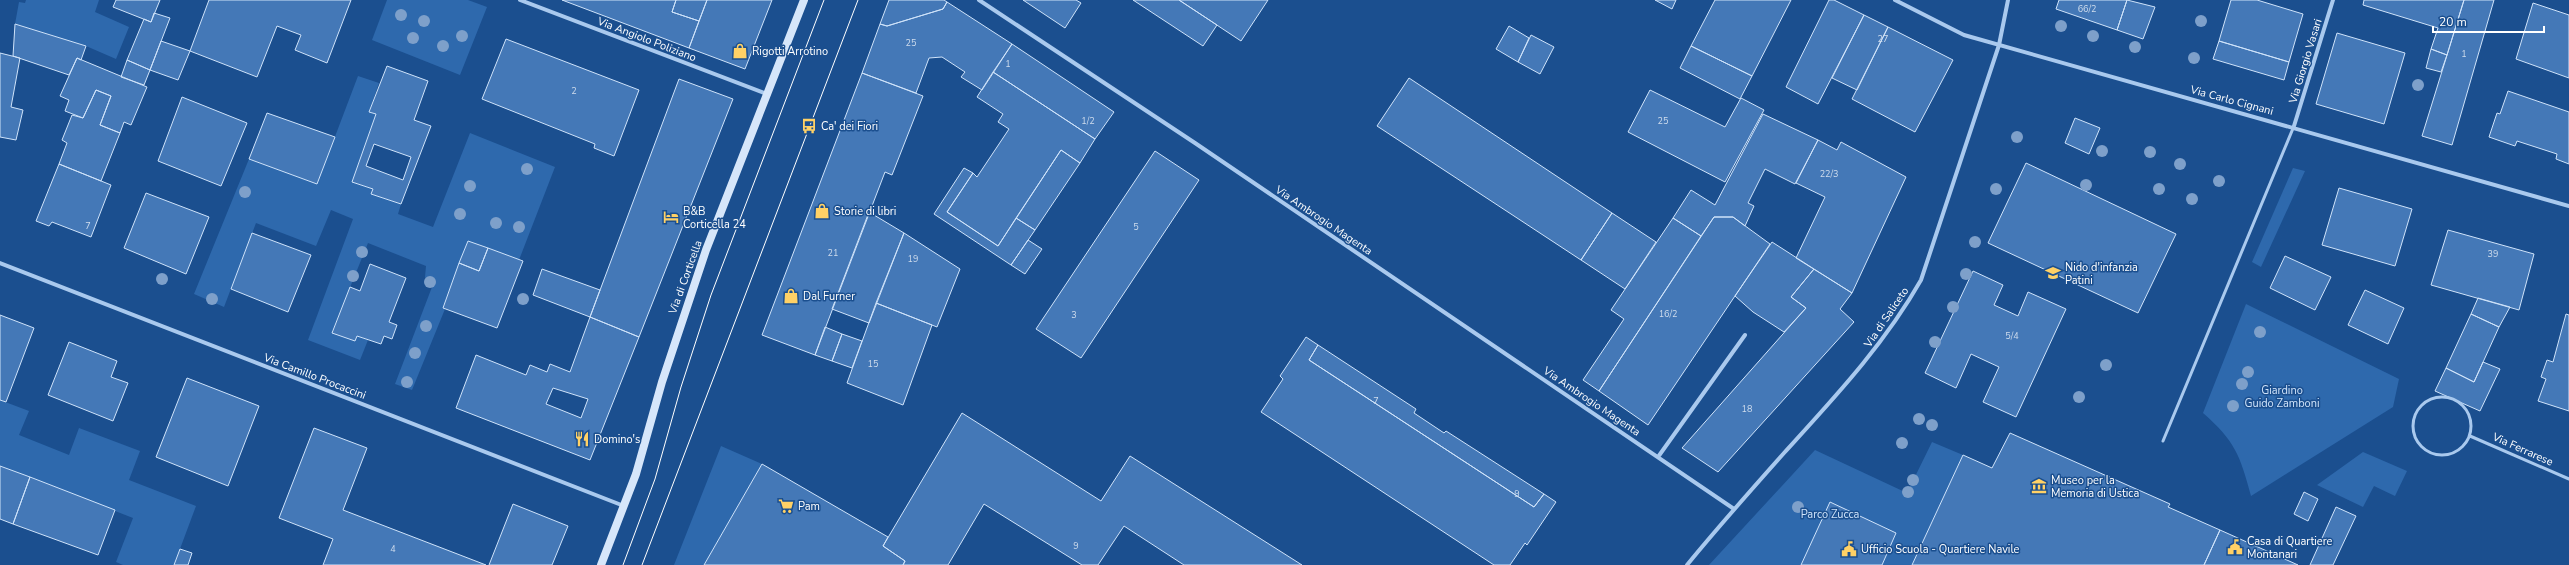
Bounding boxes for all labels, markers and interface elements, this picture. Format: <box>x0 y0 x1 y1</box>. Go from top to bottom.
house number: 66/2 <box>2078 3 2096 15</box>
scale bar <box>2433 8 2544 34</box>
street label: Via Angiolo Poliziano <box>594 13 698 65</box>
text: 20 m <box>2439 14 2467 30</box>
street label: Via Giorgio Vasari <box>2285 17 2325 106</box>
house number: 27 <box>1878 33 1888 45</box>
house number: 25 <box>906 37 916 49</box>
shop icon: Rigotti Arrotino <box>731 42 749 60</box>
place label: Rigotti Arrotino <box>752 44 828 59</box>
house number: 1 <box>2461 48 2467 60</box>
house number: 1 <box>1005 58 1011 70</box>
street label: Via Carlo Cignani <box>2188 82 2275 119</box>
house number: 2 <box>571 85 577 97</box>
house number: 1/2 <box>1081 115 1095 127</box>
house number: 25 <box>1658 115 1668 127</box>
bus stop icon: Ca' dei Fiori <box>800 117 818 135</box>
place label: Ca' dei Fiori <box>821 119 878 134</box>
house number: 22/3 <box>1820 168 1838 180</box>
street label: Via Ambrogio Magenta <box>1271 182 1375 259</box>
shop icon: Storie di libri <box>813 202 831 220</box>
place label: B&B Corticella 24 <box>683 204 746 232</box>
place label: Storie di libri <box>834 204 896 219</box>
hotel icon: B&B Corticella 24 <box>662 208 680 226</box>
house number: 7 <box>85 220 91 232</box>
house number: 5 <box>1133 221 1139 233</box>
street label: Via di Corticella <box>665 238 706 317</box>
house number: 21 <box>828 247 838 259</box>
house number: 39 <box>2488 248 2498 260</box>
house number: 19 <box>908 253 918 265</box>
place label: Nido d'infanzia Patini <box>2065 260 2138 288</box>
school or university icon: Nido d'infanzia Patini <box>2044 264 2062 282</box>
street label: Via di Saliceto <box>1860 284 1912 351</box>
shop icon: Dal Furner <box>782 287 800 305</box>
place label: Dal Furner <box>803 289 855 304</box>
house number: 16/2 <box>1659 308 1677 320</box>
house number: 3 <box>1071 309 1077 321</box>
house number: 5/4 <box>2005 330 2019 342</box>
street label: Via Camillo Procaccini <box>261 350 368 403</box>
house number: 15 <box>868 358 878 370</box>
street label: Via Ambrogio Magenta <box>1539 363 1643 440</box>
park label: Giardino Guido Zamboni <box>2244 383 2320 411</box>
house number: 7 <box>1373 395 1379 407</box>
house number: 18 <box>1742 403 1752 415</box>
street label: Via Ferrarese <box>2489 429 2556 470</box>
restaurant icon: Domino's <box>573 430 591 448</box>
place label: Domino's <box>594 432 640 447</box>
place label: Museo per la Memoria di Ustica <box>2051 473 2139 501</box>
museum icon: Museo per la Memoria di Ustica <box>2030 477 2048 495</box>
house number: 9 <box>1514 488 1520 500</box>
supermarket icon: Pam <box>777 497 795 515</box>
place label: Pam <box>798 499 820 514</box>
park label: Parco Zucca <box>1801 507 1860 522</box>
place label: Casa di Quartiere Montanari <box>2247 534 2333 562</box>
public building icon: Casa di Quartiere Montanari <box>2226 538 2244 556</box>
house number: 9 <box>1073 540 1079 552</box>
public building icon: Ufficio Scuola - Quartiere Navile <box>1840 540 1858 558</box>
place label: Ufficio Scuola - Quartiere Navile <box>1861 542 2020 557</box>
house number: 4 <box>390 543 396 555</box>

